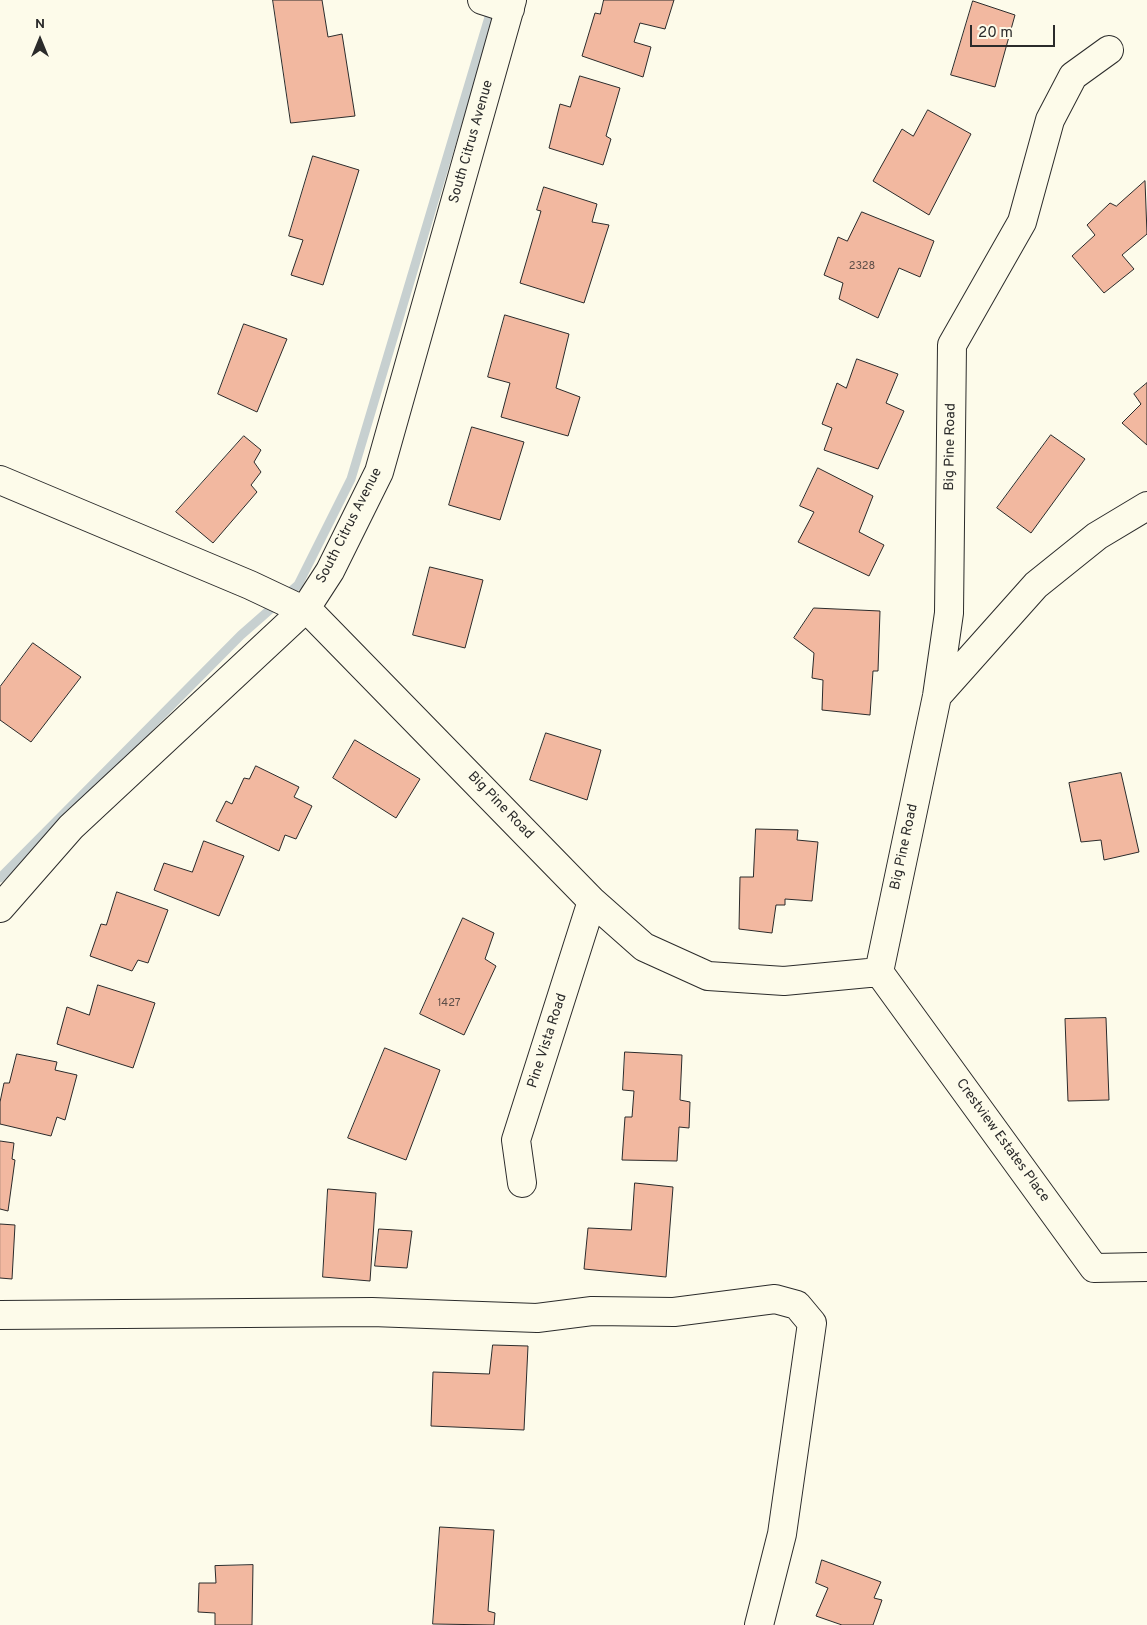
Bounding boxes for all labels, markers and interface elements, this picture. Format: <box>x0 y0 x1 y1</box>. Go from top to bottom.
north arrow <box>15 15 65 65</box>
scale bar <box>972 15 1057 47</box>
text: N <box>35 16 45 33</box>
text: 20 m <box>978 24 1013 43</box>
street label: South Citrus Avenue <box>446 79 498 205</box>
house number: 2328 <box>849 260 875 274</box>
street label: Big Pine Road <box>942 403 960 491</box>
street label: South Citrus Avenue <box>314 466 386 586</box>
street label: Big Pine Road <box>464 769 536 843</box>
street label: Big Pine Road <box>888 802 922 892</box>
street label: Pine Vista Road <box>525 992 571 1090</box>
house number: 1427 <box>437 997 461 1011</box>
street label: Crestview Estates Place <box>952 1076 1052 1206</box>

